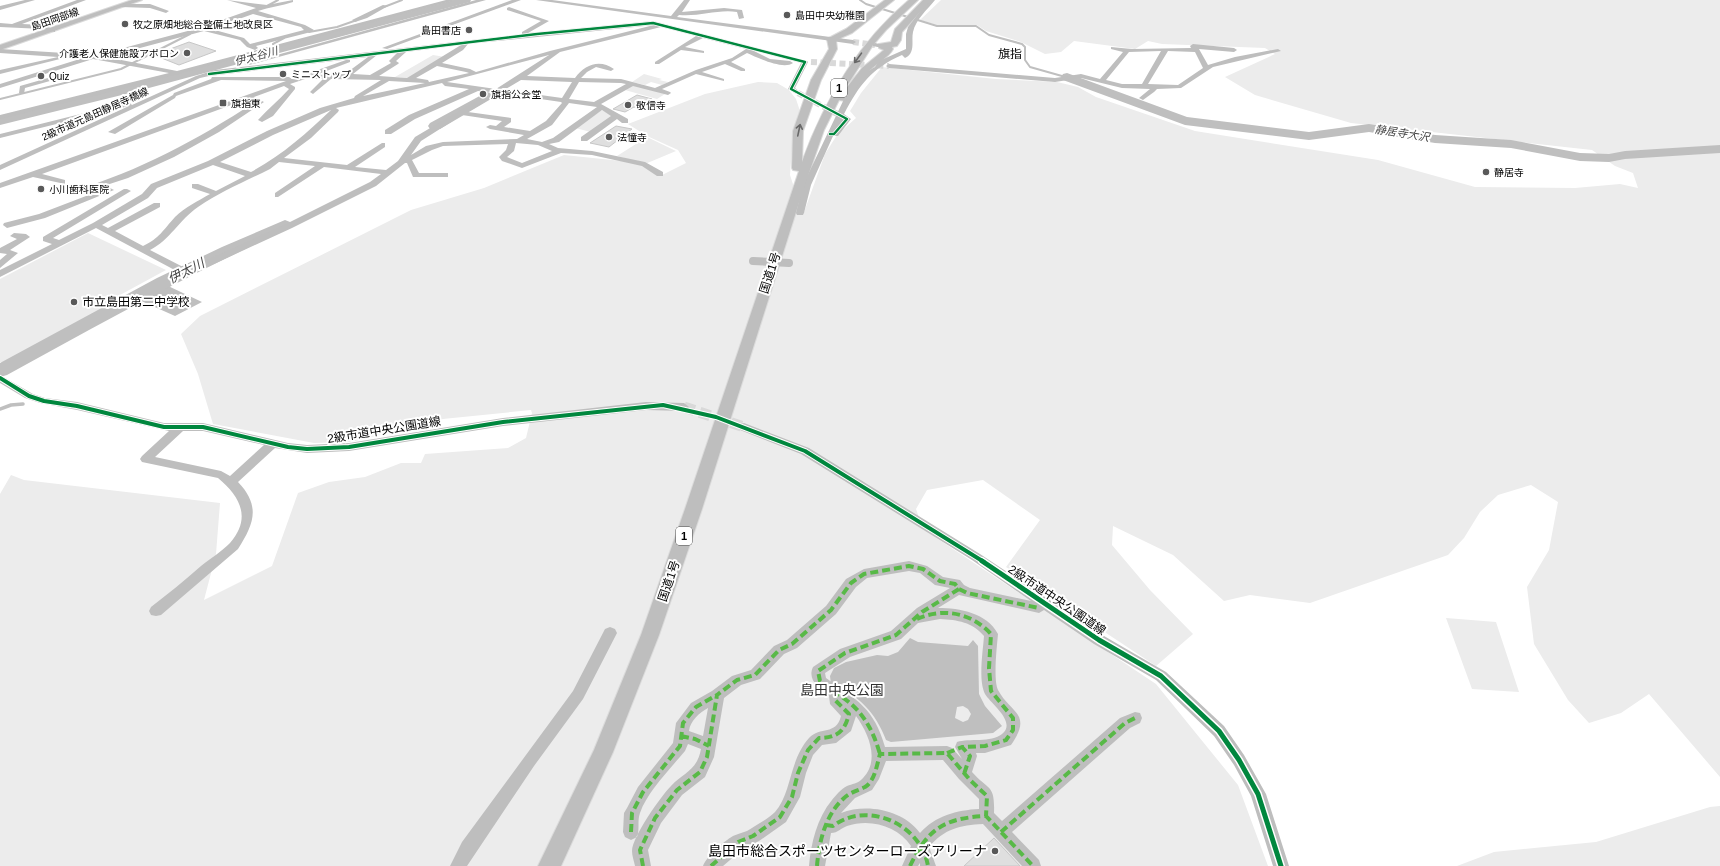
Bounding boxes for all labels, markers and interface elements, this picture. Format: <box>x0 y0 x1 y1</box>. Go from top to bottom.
street label: 島田岡部線 <box>30 6 80 32</box>
marker: 島田中央幼稚園 <box>782 10 792 20</box>
place label: 島田中央幼稚園 <box>795 10 865 21</box>
marker: 牧之原畑地総合整備土地改良区 <box>120 19 130 29</box>
place label: 牧之原畑地総合整備土地改良区 <box>133 19 273 30</box>
place label: 島田書店 <box>421 25 461 36</box>
marker: 島田書店 <box>464 25 474 35</box>
water label: 伊太谷川 <box>233 44 280 67</box>
district label: 旗指 <box>998 47 1022 61</box>
place label: 介護老人保健施設アポロン <box>59 48 179 59</box>
marker: 介護老人保健施設アポロン <box>182 48 192 58</box>
one-way arrow <box>854 52 862 63</box>
marker: ミニストップ <box>278 69 288 79</box>
place label: ミニストップ <box>291 69 351 80</box>
marker: Quiz <box>36 71 46 81</box>
place label: Quiz <box>49 71 70 82</box>
road number: 1 <box>831 79 847 97</box>
street label: 2級市道元島田静居寺橋線 <box>40 85 150 143</box>
marker: 旗指公会堂 <box>478 89 488 99</box>
place label: 旗指公会堂 <box>491 89 541 100</box>
marker: 旗指東 <box>218 98 228 108</box>
place label: 旗指東 <box>231 98 261 109</box>
marker: 敬信寺 <box>623 100 633 110</box>
place label: 敬信寺 <box>636 100 666 111</box>
one-way arrow <box>796 123 804 136</box>
water label: 静居寺大沢 <box>1374 123 1432 144</box>
marker: 法憧寺 <box>604 132 614 142</box>
place label: 法憧寺 <box>617 132 647 143</box>
marker: 静居寺 <box>1481 167 1491 177</box>
place label: 静居寺 <box>1494 167 1524 178</box>
marker: 小川歯科医院 <box>36 184 46 194</box>
place label: 小川歯科医院 <box>49 184 109 195</box>
street label: 国道1号 <box>757 251 783 295</box>
water label: 伊太川 <box>165 255 209 287</box>
place label: 市立島田第二中学校 <box>82 295 190 309</box>
marker: 市立島田第二中学校 <box>69 297 79 307</box>
street label: 2級市道中央公園道線 <box>326 414 442 446</box>
road number: 1 <box>676 527 692 545</box>
street label: 国道1号 <box>655 559 683 603</box>
street label: 2級市道中央公園道線 <box>1006 562 1108 638</box>
park label: 島田中央公園 <box>800 682 884 698</box>
place label: 島田市総合スポーツセンターローズアリーナ <box>708 843 987 859</box>
marker: 島田市総合スポーツセンターローズアリーナ <box>990 846 1000 856</box>

